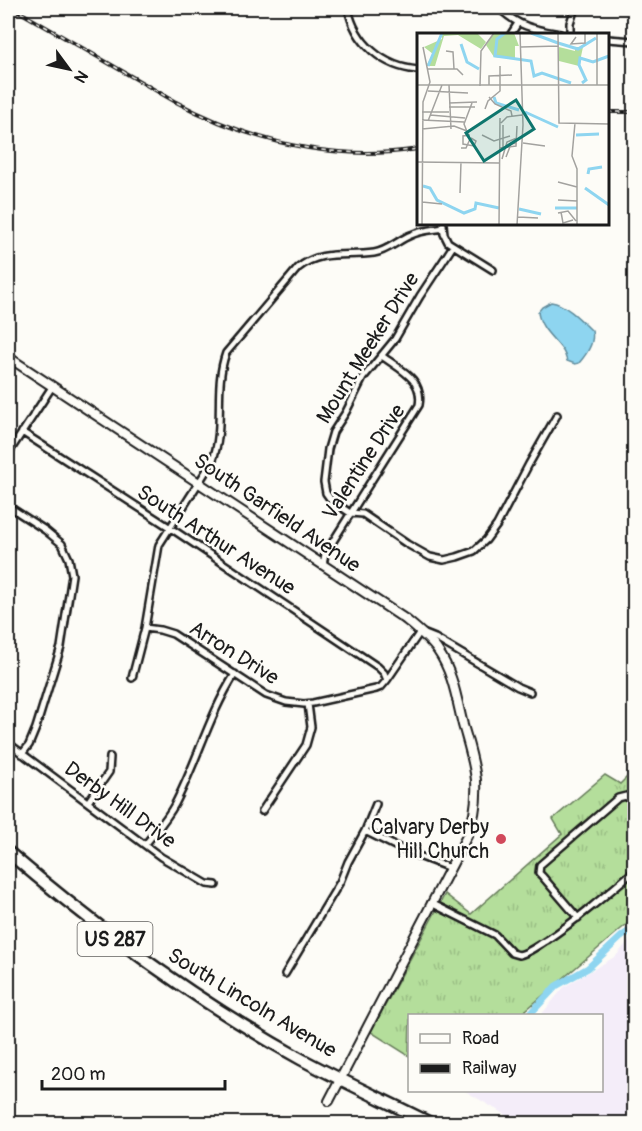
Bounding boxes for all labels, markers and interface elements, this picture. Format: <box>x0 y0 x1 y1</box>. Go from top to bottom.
inset map <box>417 33 609 225</box>
north arrow <box>39 39 99 99</box>
text: N <box>69 67 92 87</box>
street label: Mount Meeker Drive <box>311 267 426 429</box>
street label: Valentine Drive <box>317 399 412 525</box>
street label: South Garfield Avenue <box>189 447 366 579</box>
street label: South Arthur Avenue <box>132 479 301 602</box>
street label: Arron Drive <box>184 615 284 691</box>
street label: Derby Hill Drive <box>59 755 182 855</box>
place label: Calvary Derby Hill Church <box>371 814 489 865</box>
marker: Calvary Derby Hill Church <box>494 832 508 846</box>
road number: US 287 <box>78 922 152 956</box>
street label: South Lincoln Avenue <box>163 942 342 1064</box>
legend <box>408 1014 603 1092</box>
text: Road <box>462 1027 499 1050</box>
scale bar <box>42 1053 225 1091</box>
text: Railway <box>462 1057 517 1080</box>
text: 200 m <box>51 1063 106 1086</box>

